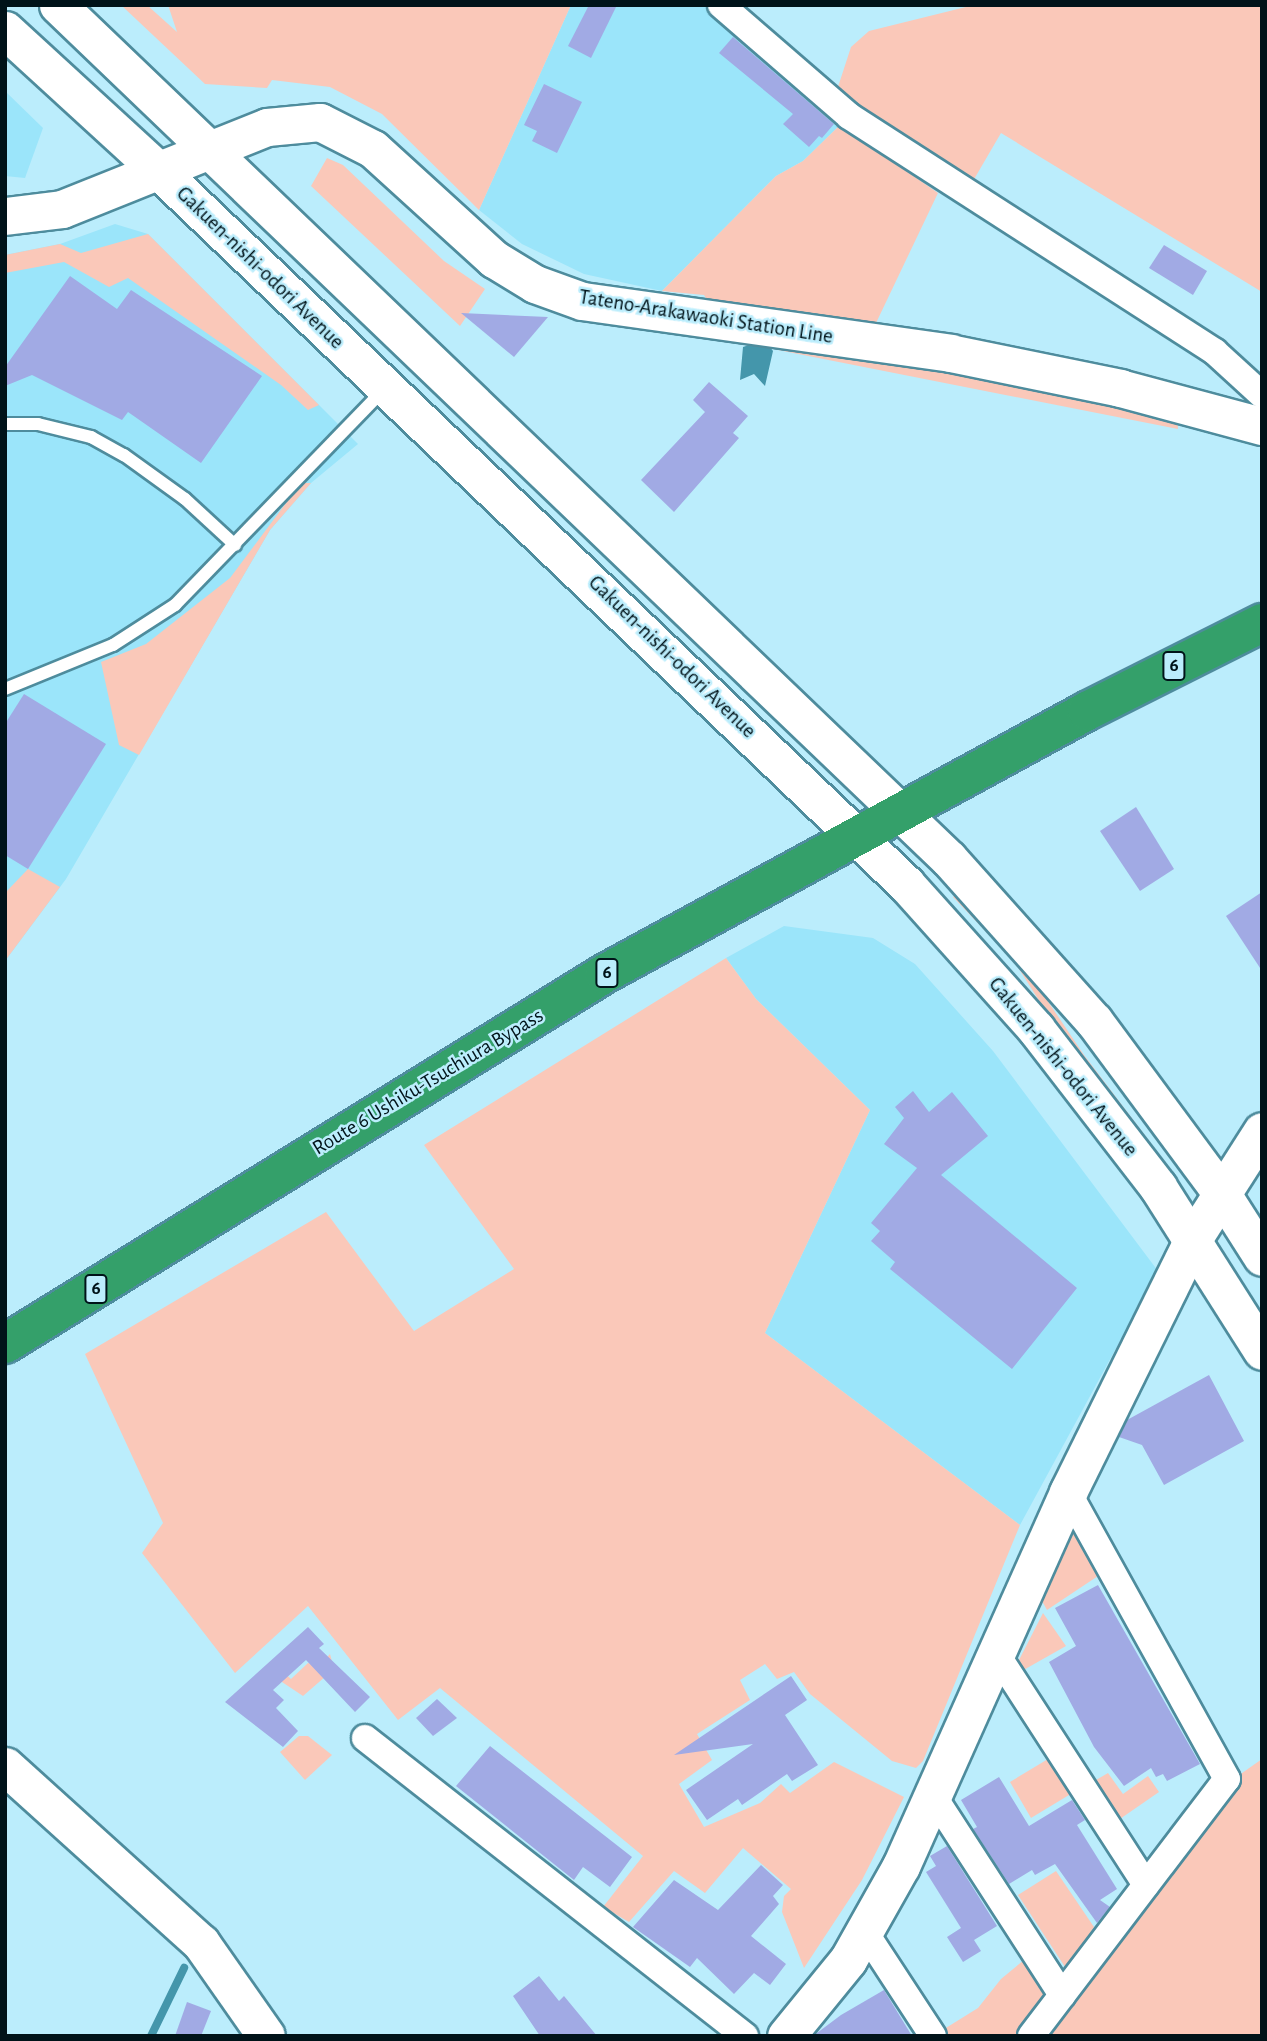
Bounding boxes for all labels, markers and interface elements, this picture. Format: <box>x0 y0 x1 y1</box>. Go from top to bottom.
street label: Gakuen-nishi-odori Avenue <box>171 181 349 355</box>
street label: Tateno-Arakawaoki Station Line <box>577 284 835 350</box>
street label: Gakuen-nishi-odori Avenue <box>583 570 761 744</box>
road number: 6 <box>1162 650 1186 681</box>
road number: 6 <box>595 958 619 988</box>
street label: Gakuen-nishi-odori Avenue <box>983 972 1143 1162</box>
street label: Route 6 Ushiku-Tsuchiura Bypass <box>308 1003 548 1161</box>
road number: 6 <box>84 1274 108 1304</box>

